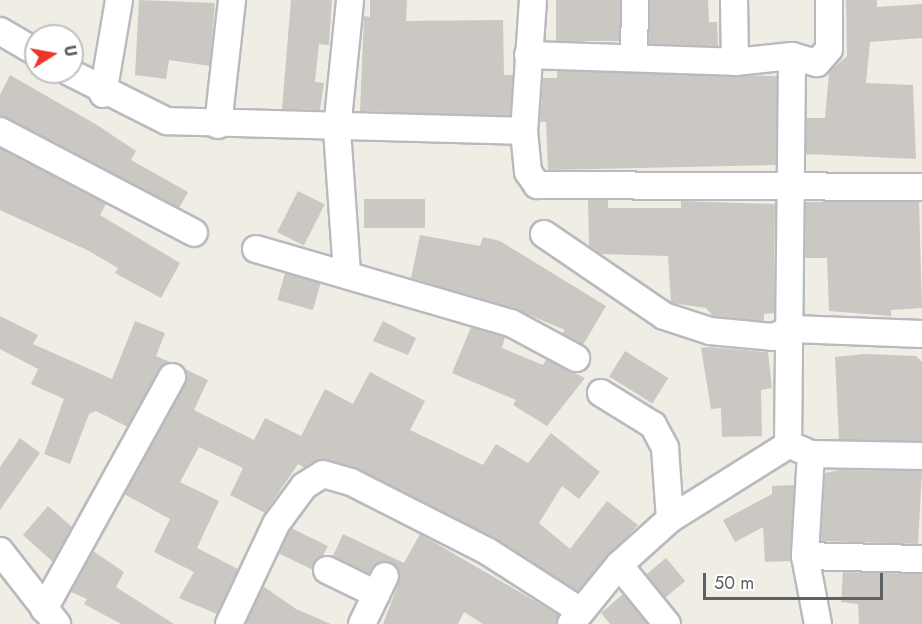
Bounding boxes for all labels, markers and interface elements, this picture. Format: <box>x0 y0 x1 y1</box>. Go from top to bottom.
north arrow <box>24 24 84 84</box>
text: U <box>58 43 83 59</box>
scale bar <box>706 561 886 599</box>
text: 50 m <box>714 570 754 596</box>

